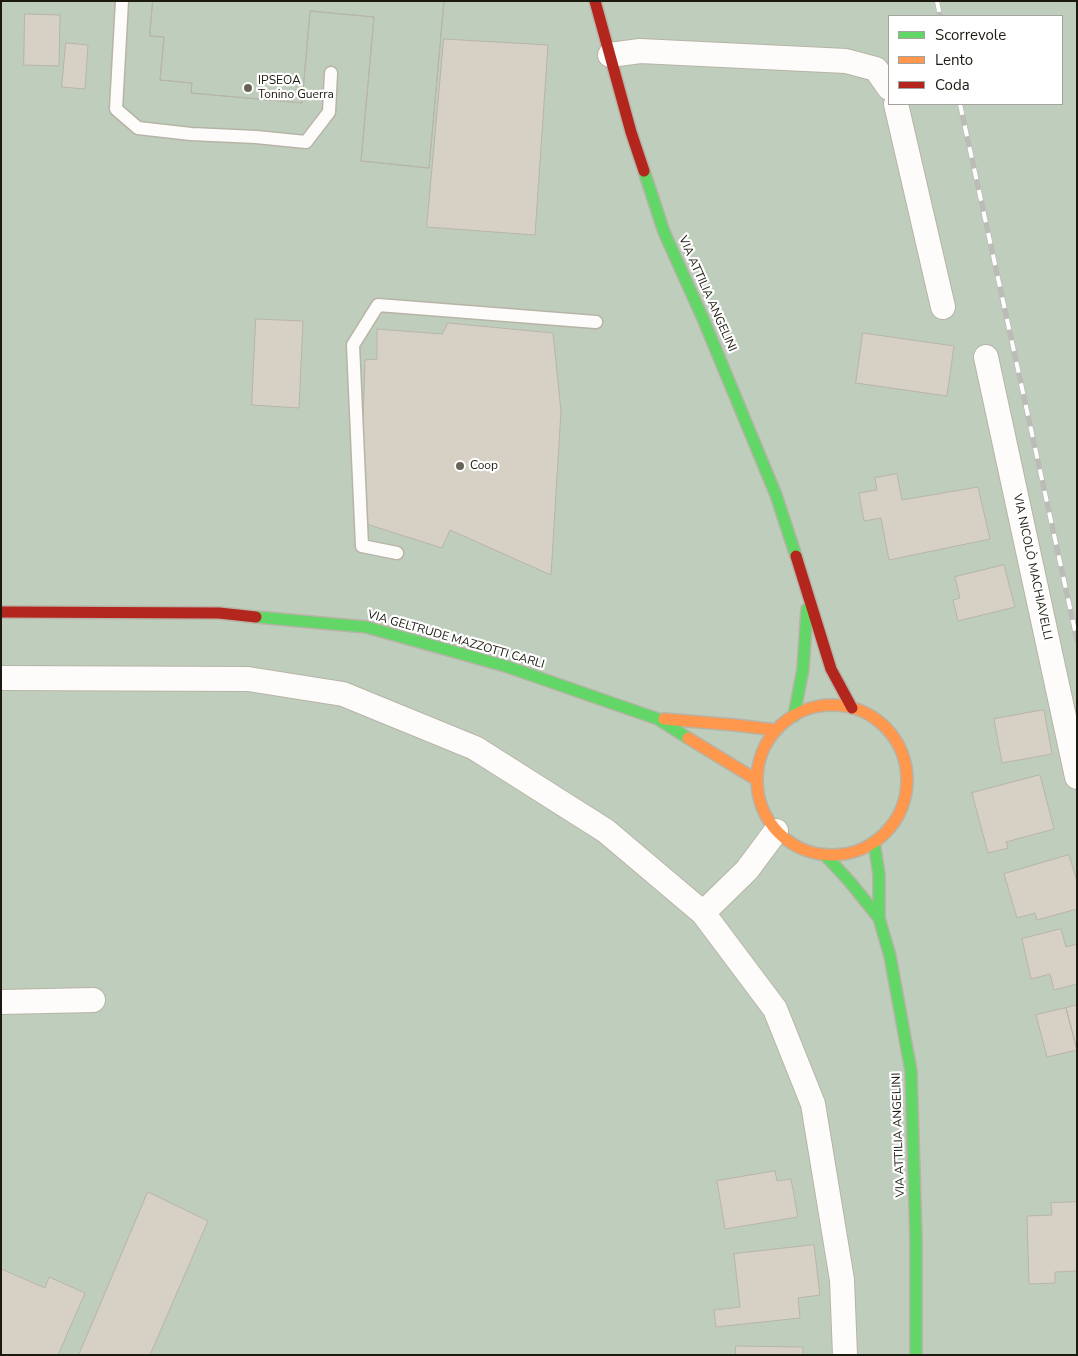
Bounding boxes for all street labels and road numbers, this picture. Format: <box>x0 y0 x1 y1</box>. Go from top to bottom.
street label: VIA ATTILIA ANGELINI <box>675 234 739 354</box>
street label: VIA NICOLÒ MACHIAVELLI <box>1009 493 1055 641</box>
street label: VIA GELTRUDE MAZZOTTI CARLI <box>366 608 546 672</box>
street label: VIA ATTILIA ANGELINI <box>890 1072 908 1198</box>

